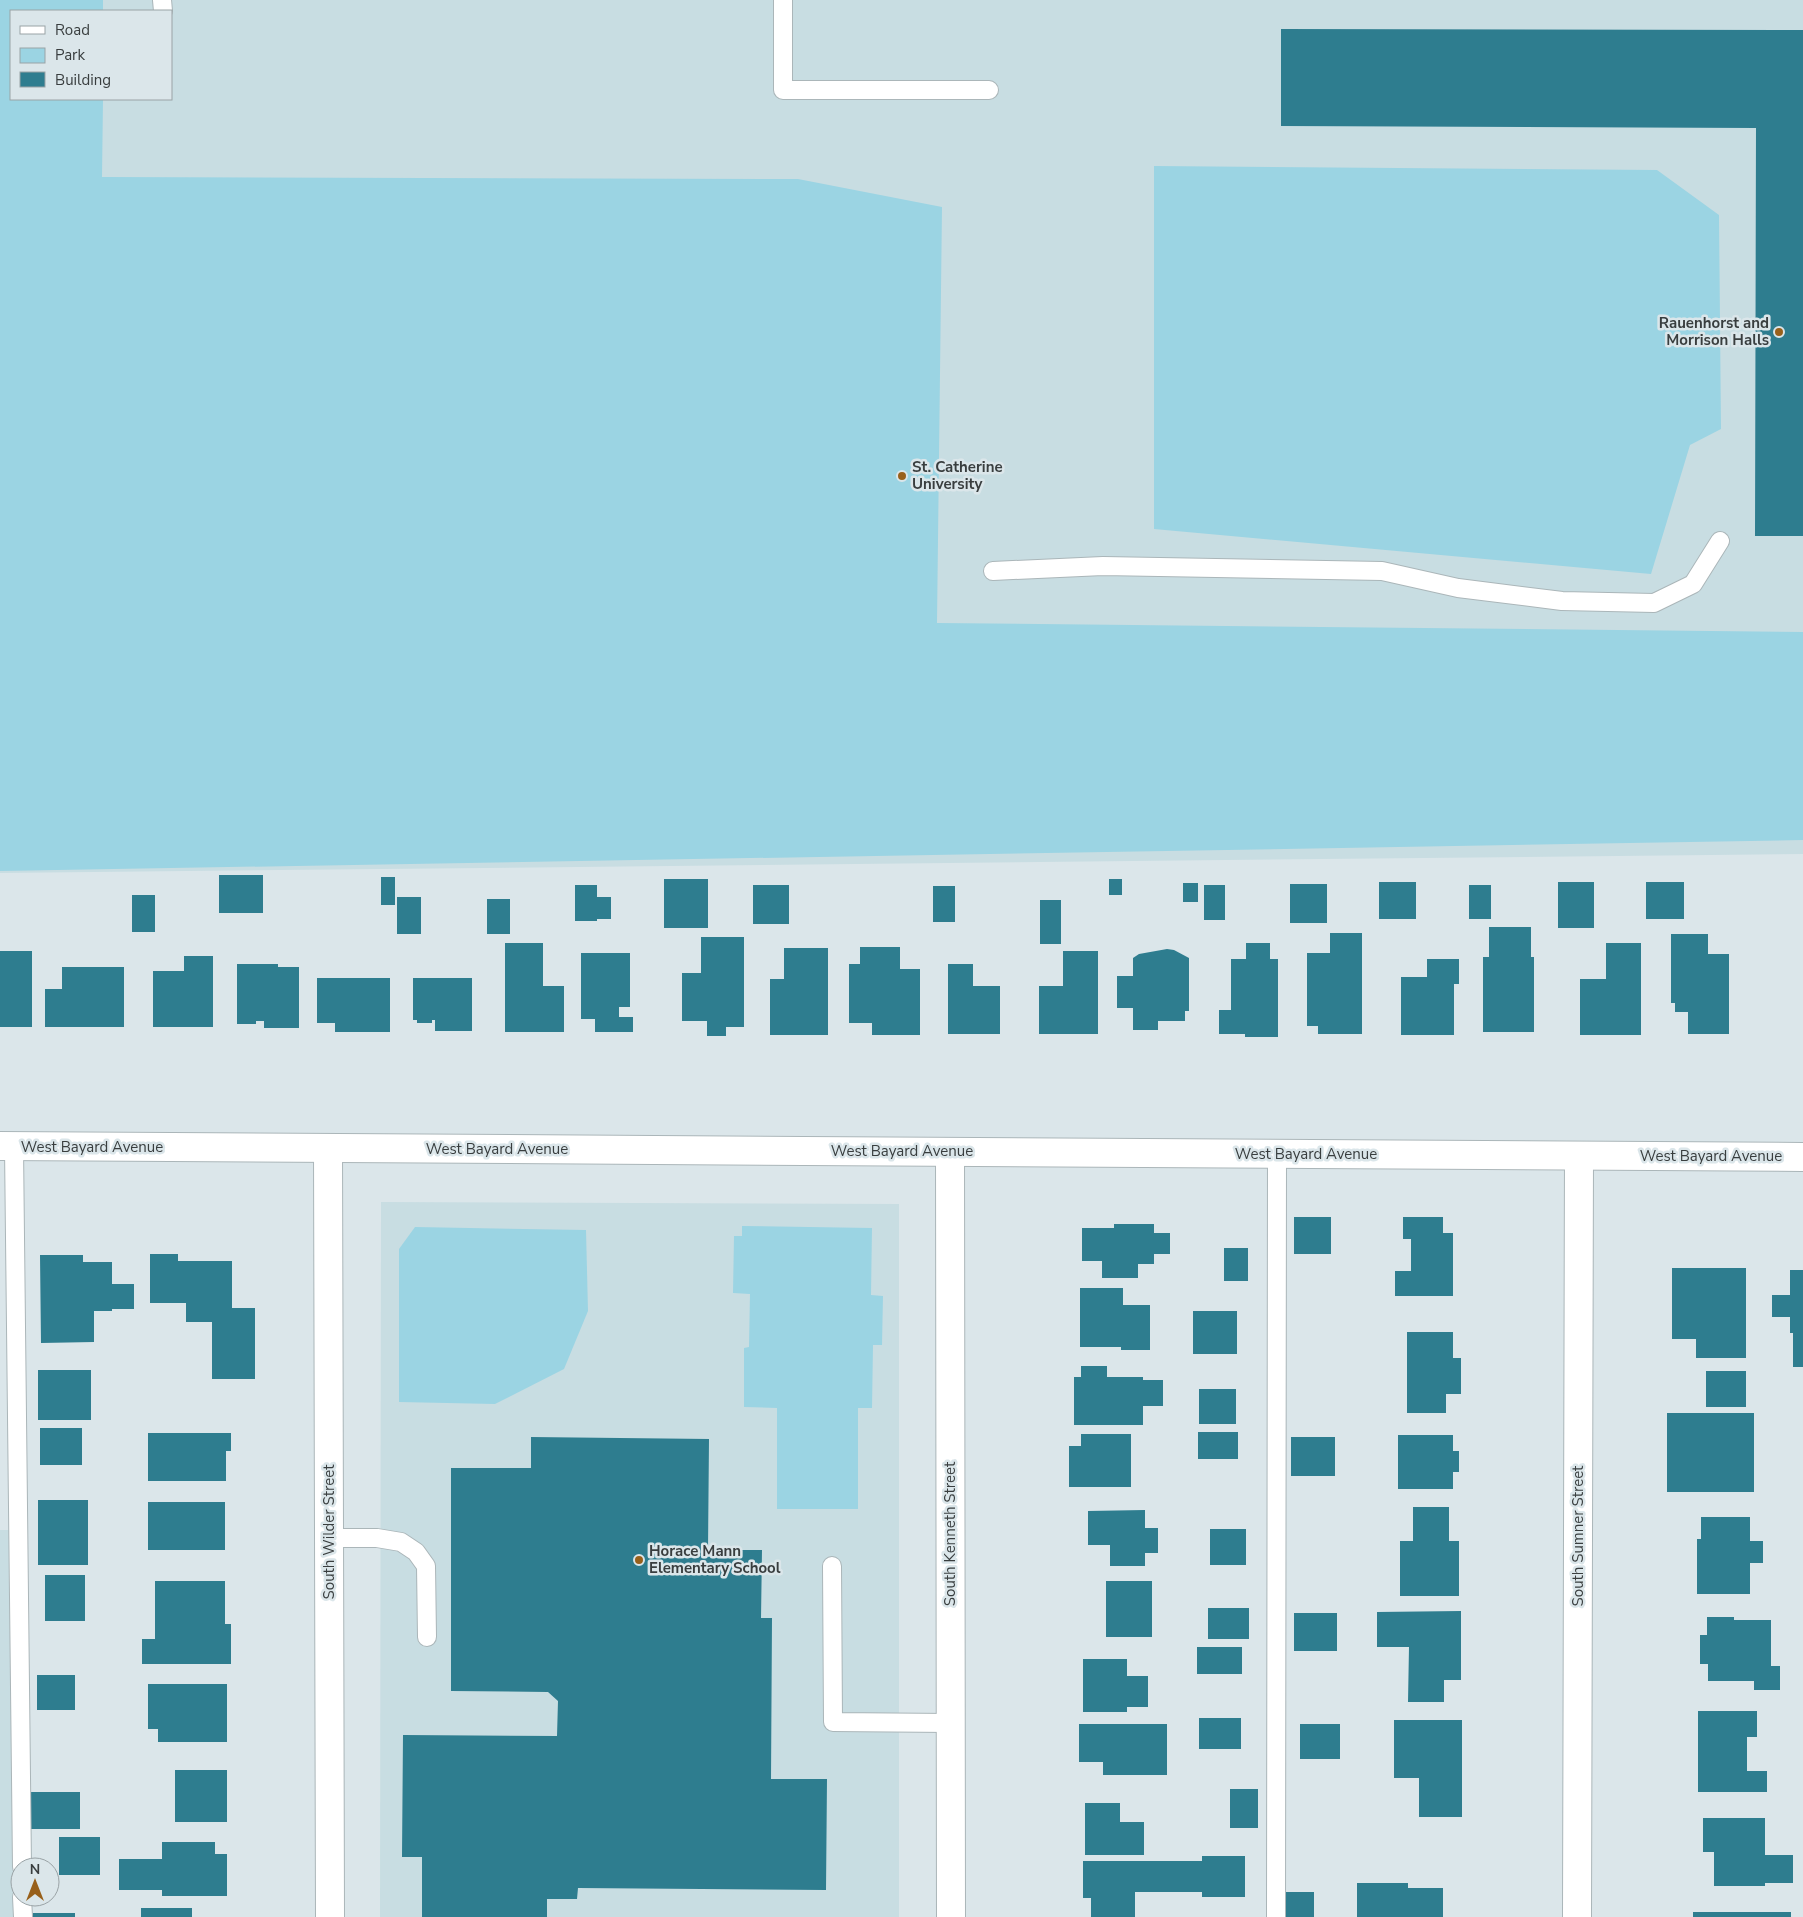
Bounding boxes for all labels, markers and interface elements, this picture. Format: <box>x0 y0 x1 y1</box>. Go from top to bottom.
legend <box>10 10 172 100</box>
text: Road <box>55 20 90 40</box>
text: Park <box>55 45 85 65</box>
text: Building <box>55 70 111 90</box>
place label: Rauenhorst and Morrison Halls <box>1659 313 1769 350</box>
marker: Rauenhorst and Morrison Halls <box>1773 326 1785 338</box>
place label: St. Catherine University <box>912 457 1003 494</box>
marker: St. Catherine University <box>896 470 908 482</box>
street label: West Bayard Avenue <box>21 1137 163 1157</box>
street label: West Bayard Avenue <box>426 1139 568 1159</box>
street label: West Bayard Avenue <box>831 1141 973 1161</box>
street label: West Bayard Avenue <box>1235 1144 1377 1164</box>
street label: West Bayard Avenue <box>1640 1146 1782 1166</box>
street label: South Kenneth Street <box>940 1461 960 1606</box>
street label: South Wilder Street <box>319 1464 339 1599</box>
street label: South Sumner Street <box>1568 1465 1588 1606</box>
place label: Horace Mann Elementary School <box>649 1541 781 1578</box>
marker: Horace Mann Elementary School <box>633 1554 645 1566</box>
north arrow <box>10 1857 60 1907</box>
text: N <box>30 1860 40 1879</box>

